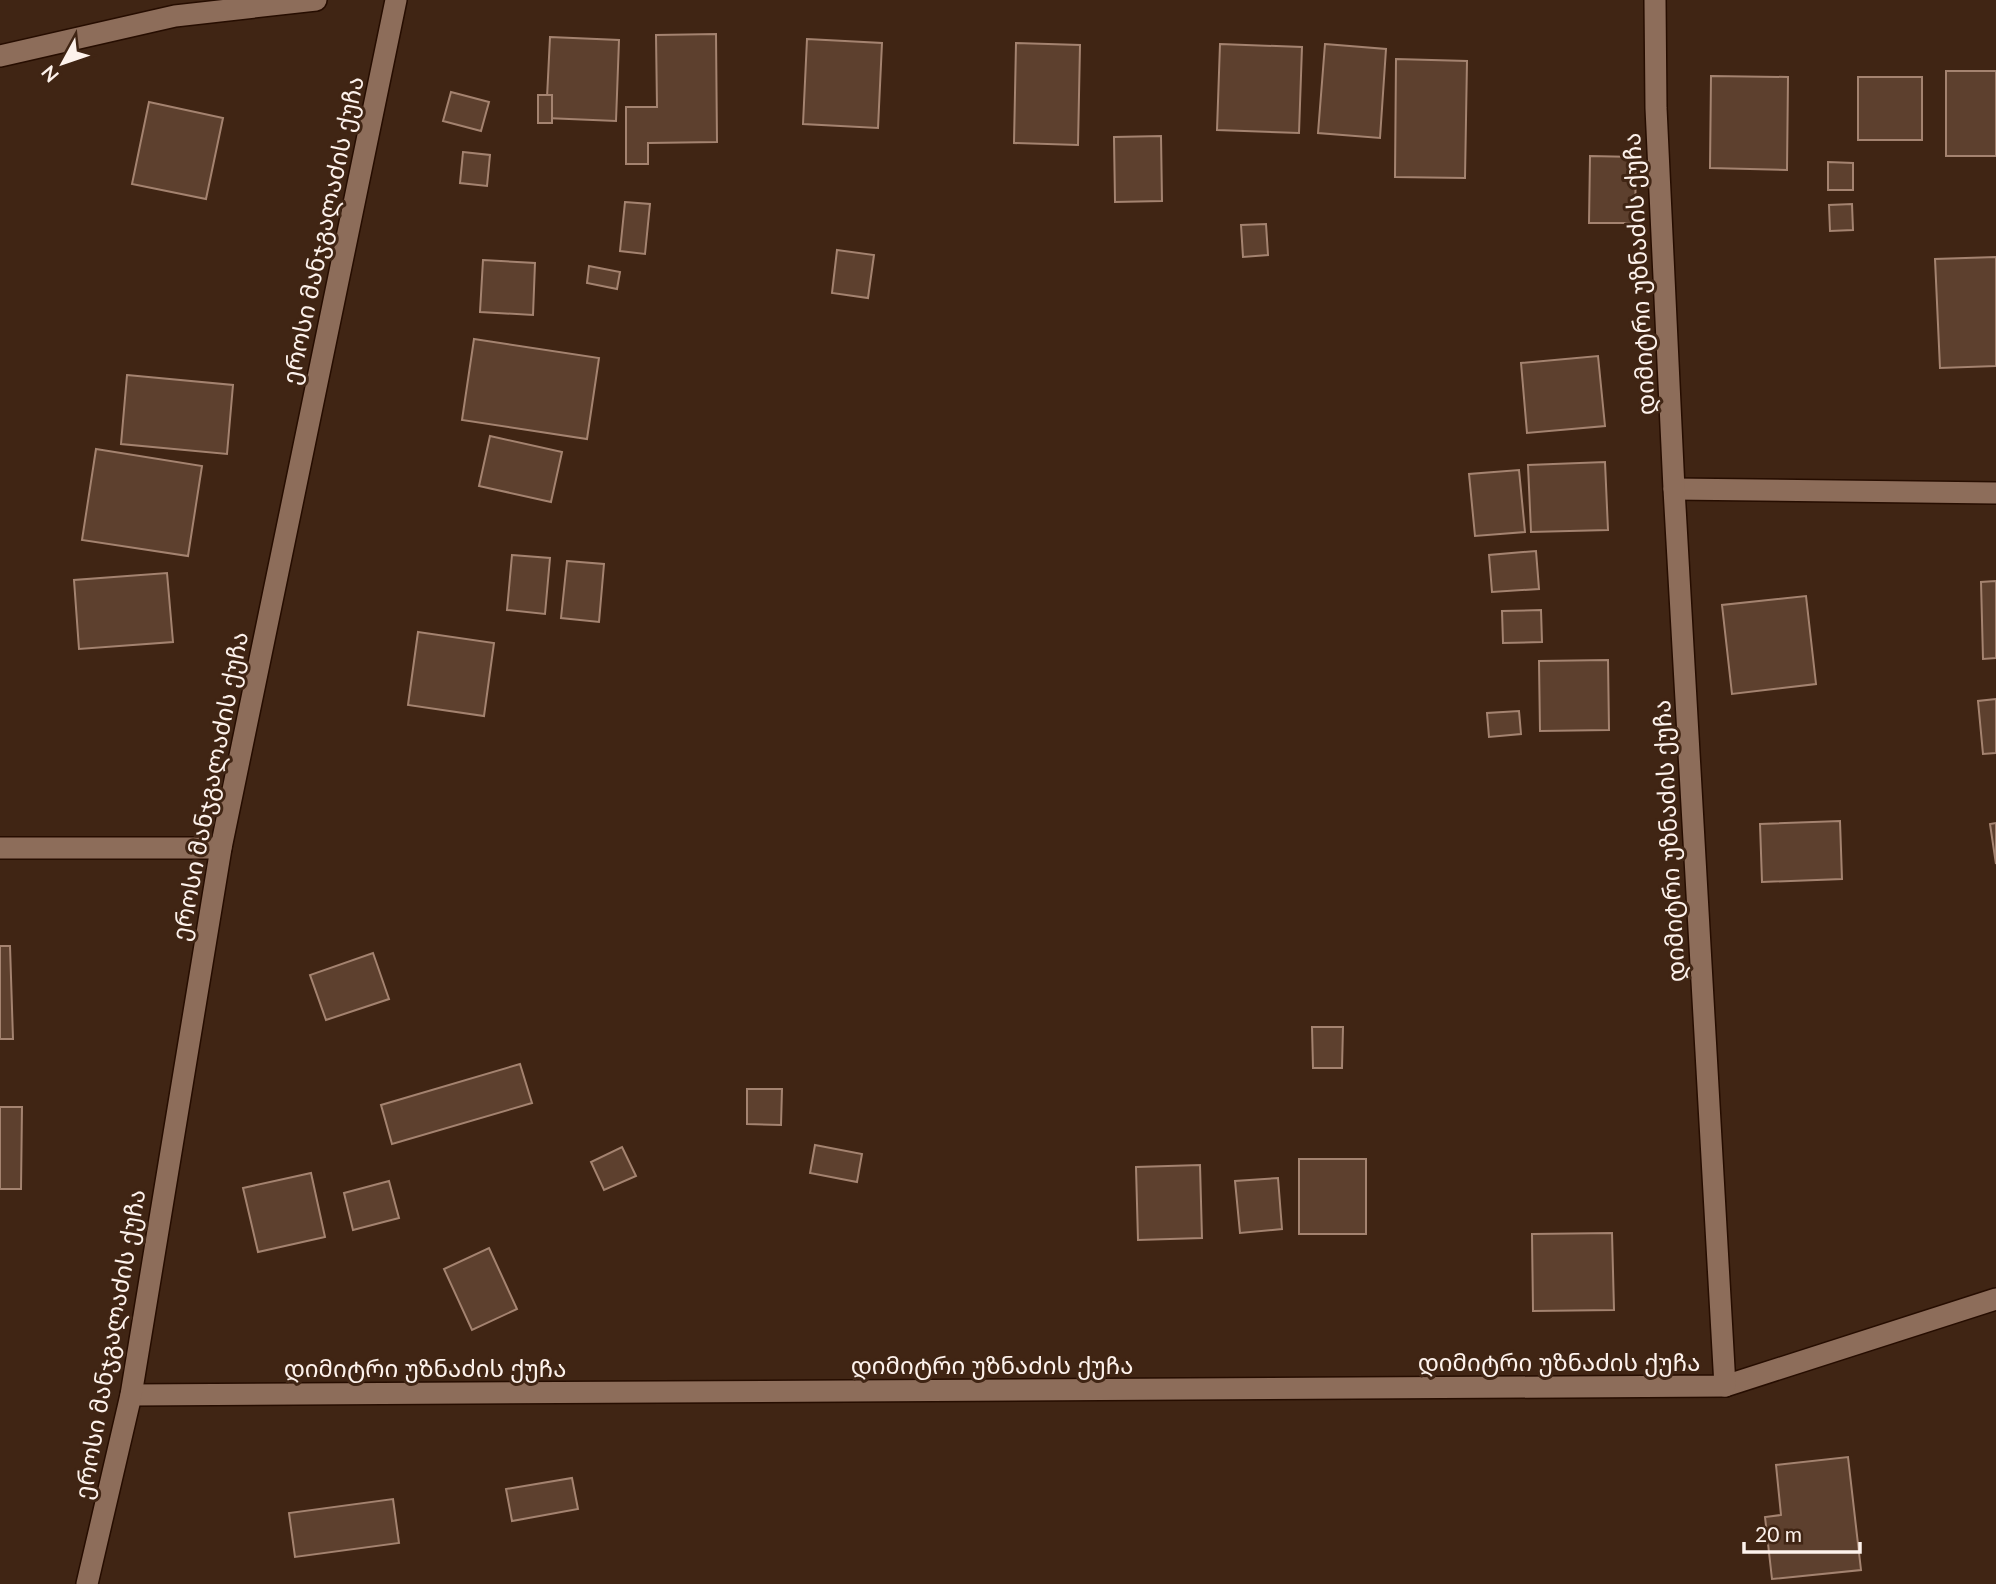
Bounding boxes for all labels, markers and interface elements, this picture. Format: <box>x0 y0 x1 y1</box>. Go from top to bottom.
north arrow <box>28 28 98 98</box>
text: N <box>36 61 63 87</box>
street label: ეროსი მანჯგალაძის ქუჩა <box>275 73 370 387</box>
street label: დიმიტრი უზნაძის ქუჩა <box>1616 132 1661 416</box>
street label: ეროსი მანჯგალაძის ქუჩა <box>165 629 254 943</box>
street label: დიმიტრი უზნაძის ქუჩა <box>1646 699 1691 983</box>
street label: ეროსი მანჯგალაძის ქუჩა <box>67 1187 152 1501</box>
street label: დიმიტრი უზნაძის ქუჩა <box>1418 1347 1700 1377</box>
street label: დიმიტრი უზნაძის ქუჩა <box>851 1350 1133 1380</box>
street label: დიმიტრი უზნაძის ქუჩა <box>284 1353 566 1383</box>
scale bar <box>1744 1510 1860 1554</box>
text: 20 m <box>1755 1521 1802 1546</box>

